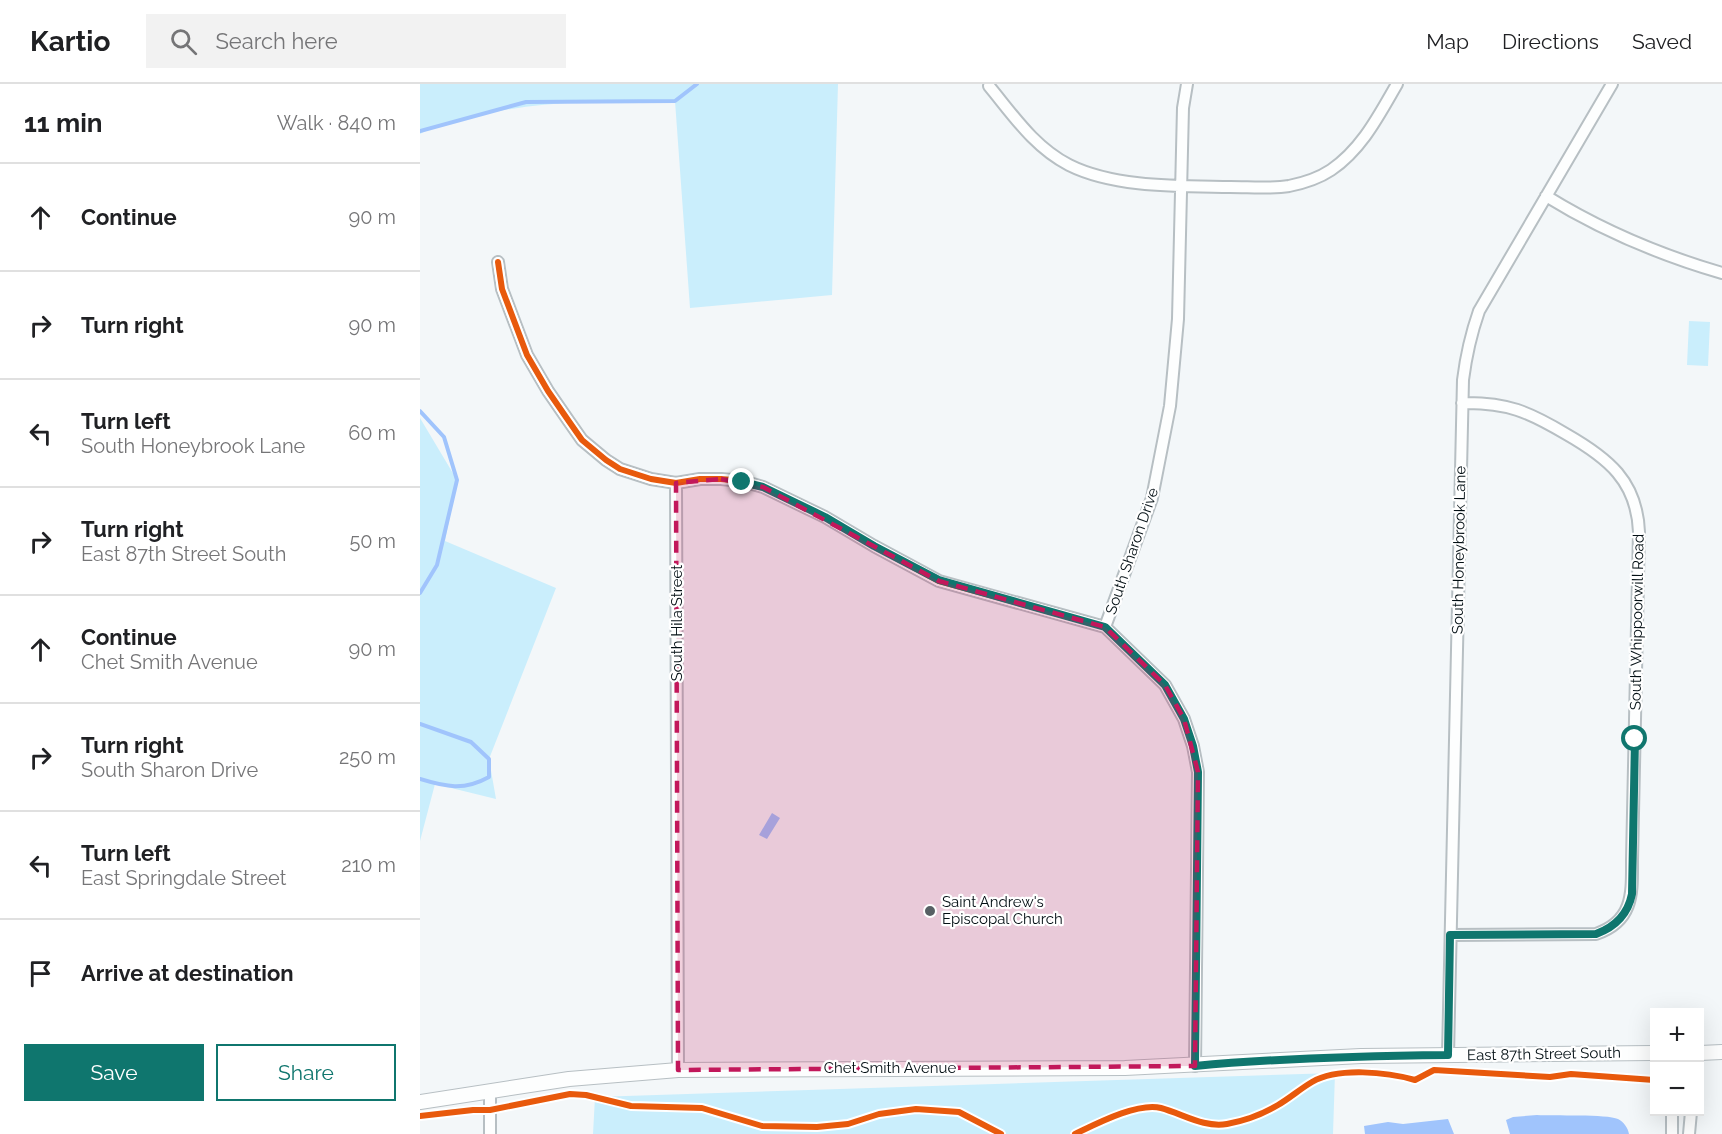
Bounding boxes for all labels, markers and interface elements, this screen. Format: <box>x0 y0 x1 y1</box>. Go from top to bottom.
search box <box>146 14 566 68</box>
text: Kartio <box>30 25 110 58</box>
icon: search <box>167 25 200 58</box>
text: Search here <box>215 28 338 54</box>
text: Map <box>1426 29 1469 54</box>
text: Directions <box>1502 29 1599 54</box>
text: Saved <box>1632 29 1692 54</box>
text: 11 min <box>24 108 102 138</box>
text: Walk · 840 m <box>277 111 396 135</box>
icon: ahead <box>24 201 57 234</box>
text: Continue <box>81 204 177 230</box>
text: 90 m <box>349 205 396 229</box>
icon: right <box>24 309 57 342</box>
text: Turn right <box>81 312 184 338</box>
text: 90 m <box>349 313 396 337</box>
text: Turn left <box>81 408 171 434</box>
icon: left <box>24 417 57 450</box>
text: 60 m <box>348 421 396 445</box>
text: South Honeybrook Lane <box>81 434 305 458</box>
street label: South Honeybrook Lane <box>1449 466 1469 634</box>
route end <box>728 468 754 494</box>
street label: South Sharon Drive <box>1102 485 1162 617</box>
text: Turn right <box>81 516 184 542</box>
icon: right <box>24 525 57 558</box>
text: 50 m <box>349 529 396 553</box>
street label: South Whippoorwill Road <box>1626 534 1648 710</box>
text: East 87th Street South <box>81 542 286 566</box>
street label: South Hila Street <box>668 565 686 681</box>
text: Continue <box>81 624 177 650</box>
icon: ahead <box>24 633 57 666</box>
text: 90 m <box>349 637 396 661</box>
text: Chet Smith Avenue <box>81 650 258 674</box>
route start <box>1621 725 1647 751</box>
text: Turn right <box>81 732 184 758</box>
icon: right <box>24 741 57 774</box>
text: 250 m <box>339 745 396 769</box>
text: South Sharon Drive <box>81 758 258 782</box>
text: Turn left <box>81 840 171 866</box>
icon: left <box>24 849 57 882</box>
text: 210 m <box>341 853 396 877</box>
text: East Springdale Street <box>81 866 286 890</box>
place label: Saint Andrew's Episcopal Church <box>942 893 1063 928</box>
marker: Saint Andrew's Episcopal Church <box>923 904 937 918</box>
icon: arrive <box>24 957 57 990</box>
text: Arrive at destination <box>81 960 294 986</box>
map controls <box>1650 1008 1704 1116</box>
button: + <box>1650 1008 1704 1062</box>
button: Save <box>24 1044 204 1101</box>
button: Share <box>216 1044 396 1101</box>
street label: East 87th Street South <box>1467 1044 1621 1064</box>
street label: Chet Smith Avenue <box>824 1059 956 1077</box>
button: − <box>1650 1062 1704 1116</box>

